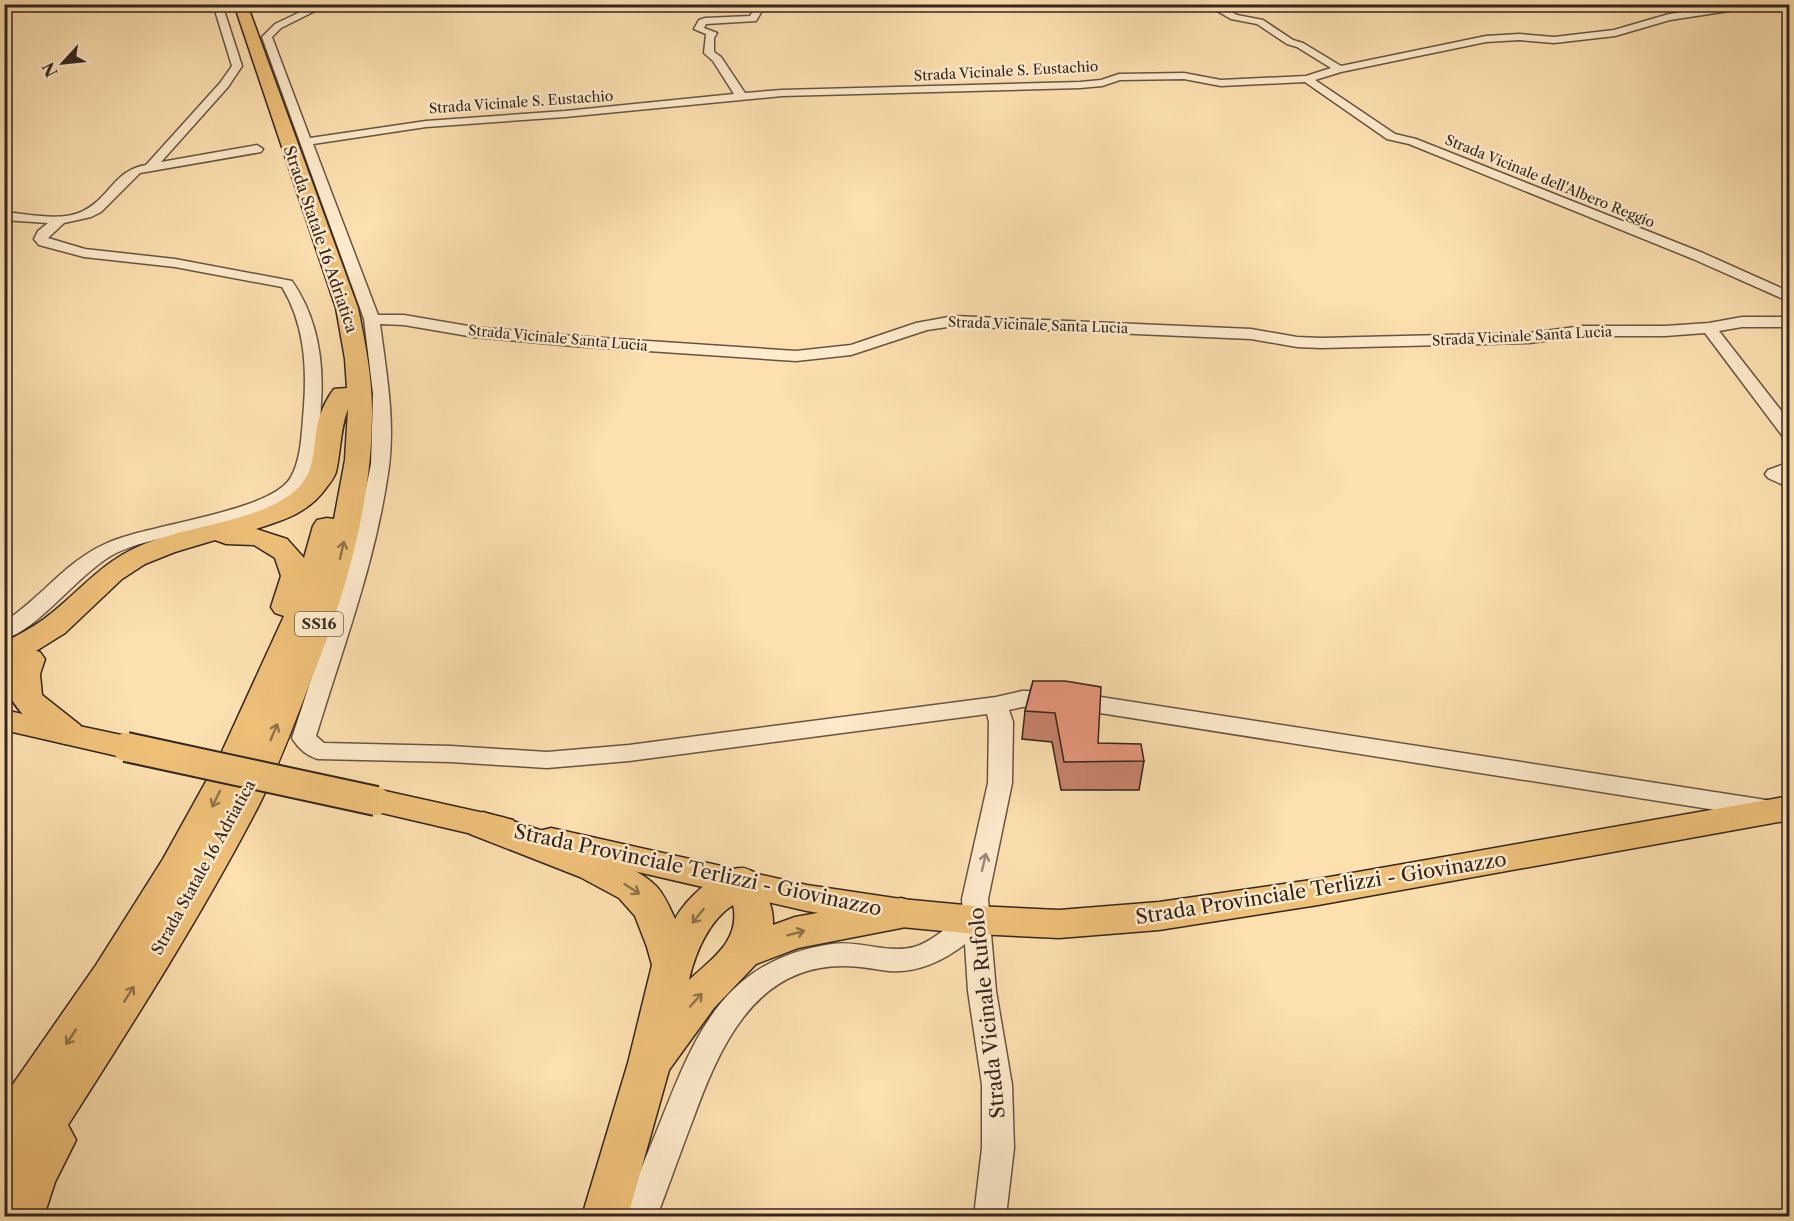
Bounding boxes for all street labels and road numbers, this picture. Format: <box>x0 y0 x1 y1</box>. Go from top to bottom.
street label: Strada Vicinale S. Eustachio <box>913 57 1099 85</box>
street label: Strada Vicinale S. Eustachio <box>428 87 614 117</box>
street label: Strada Vicinale dell'Albero Reggio <box>1442 131 1658 231</box>
street label: Strada Statale 16 Adriatica <box>279 143 363 336</box>
street label: Strada Vicinale Santa Lucia <box>947 313 1129 337</box>
street label: Strada Vicinale Santa Lucia <box>467 321 649 355</box>
street label: Strada Vicinale Santa Lucia <box>1431 322 1613 350</box>
road number: SS16 <box>295 612 343 636</box>
street label: Strada Statale 16 Adriatica <box>147 776 260 958</box>
street label: Strada Provinciale Terlizzi - Giovinazzo <box>512 819 884 921</box>
street label: Strada Provinciale Terlizzi - Giovinazzo <box>1134 847 1508 929</box>
street label: Strada Vicinale Rufolo <box>964 906 1010 1120</box>

